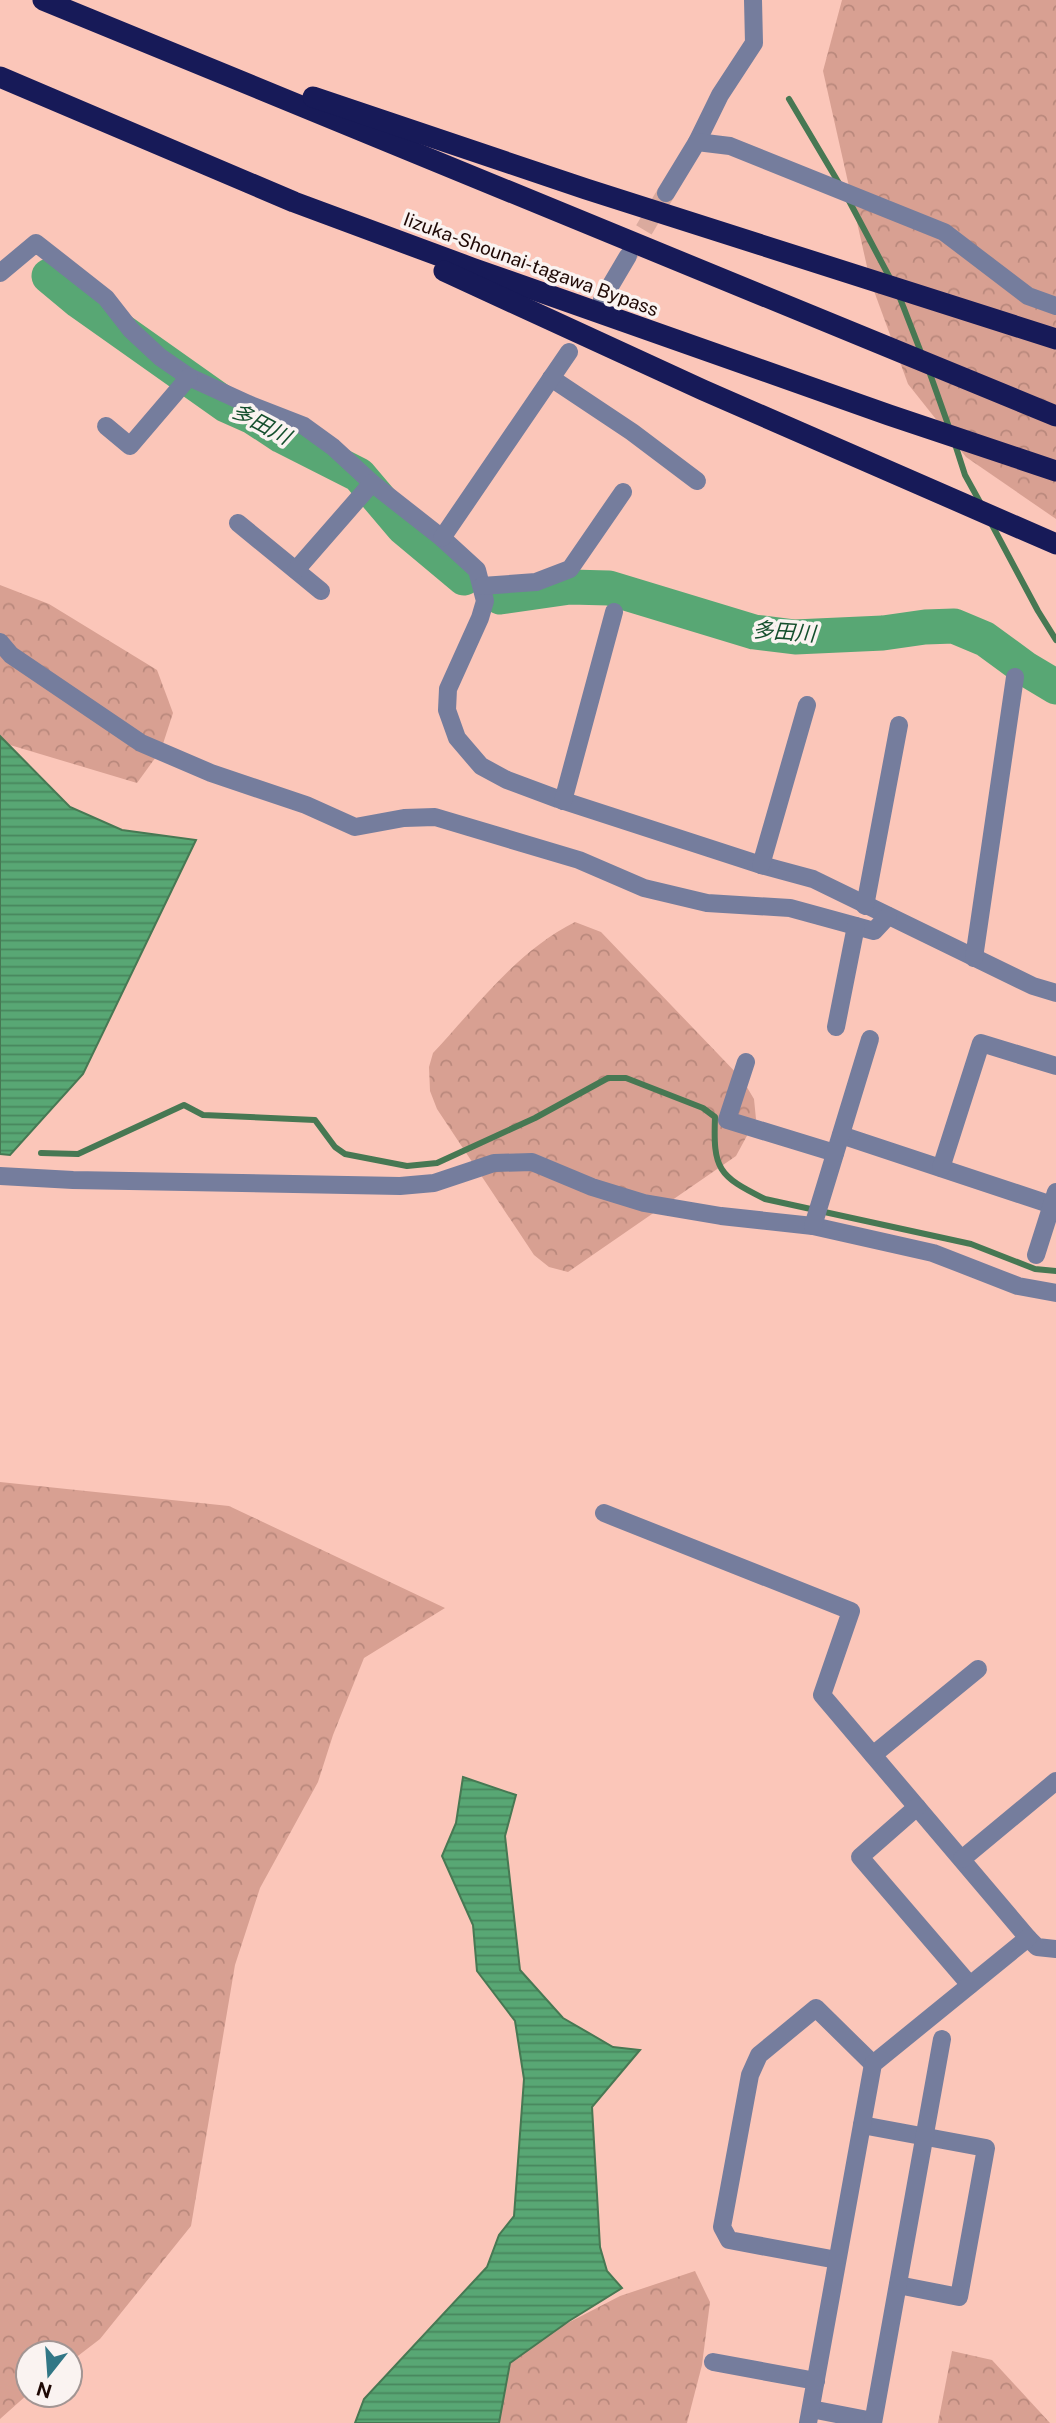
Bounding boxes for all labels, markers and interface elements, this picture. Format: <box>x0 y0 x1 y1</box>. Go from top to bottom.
street label: Iizuka-Shounai-tagawa Bypass <box>401 208 661 320</box>
water label: 多田川 <box>228 398 297 450</box>
water label: 多田川 <box>752 617 818 646</box>
north arrow <box>14 2339 84 2409</box>
text: N <box>34 2378 54 2403</box>

